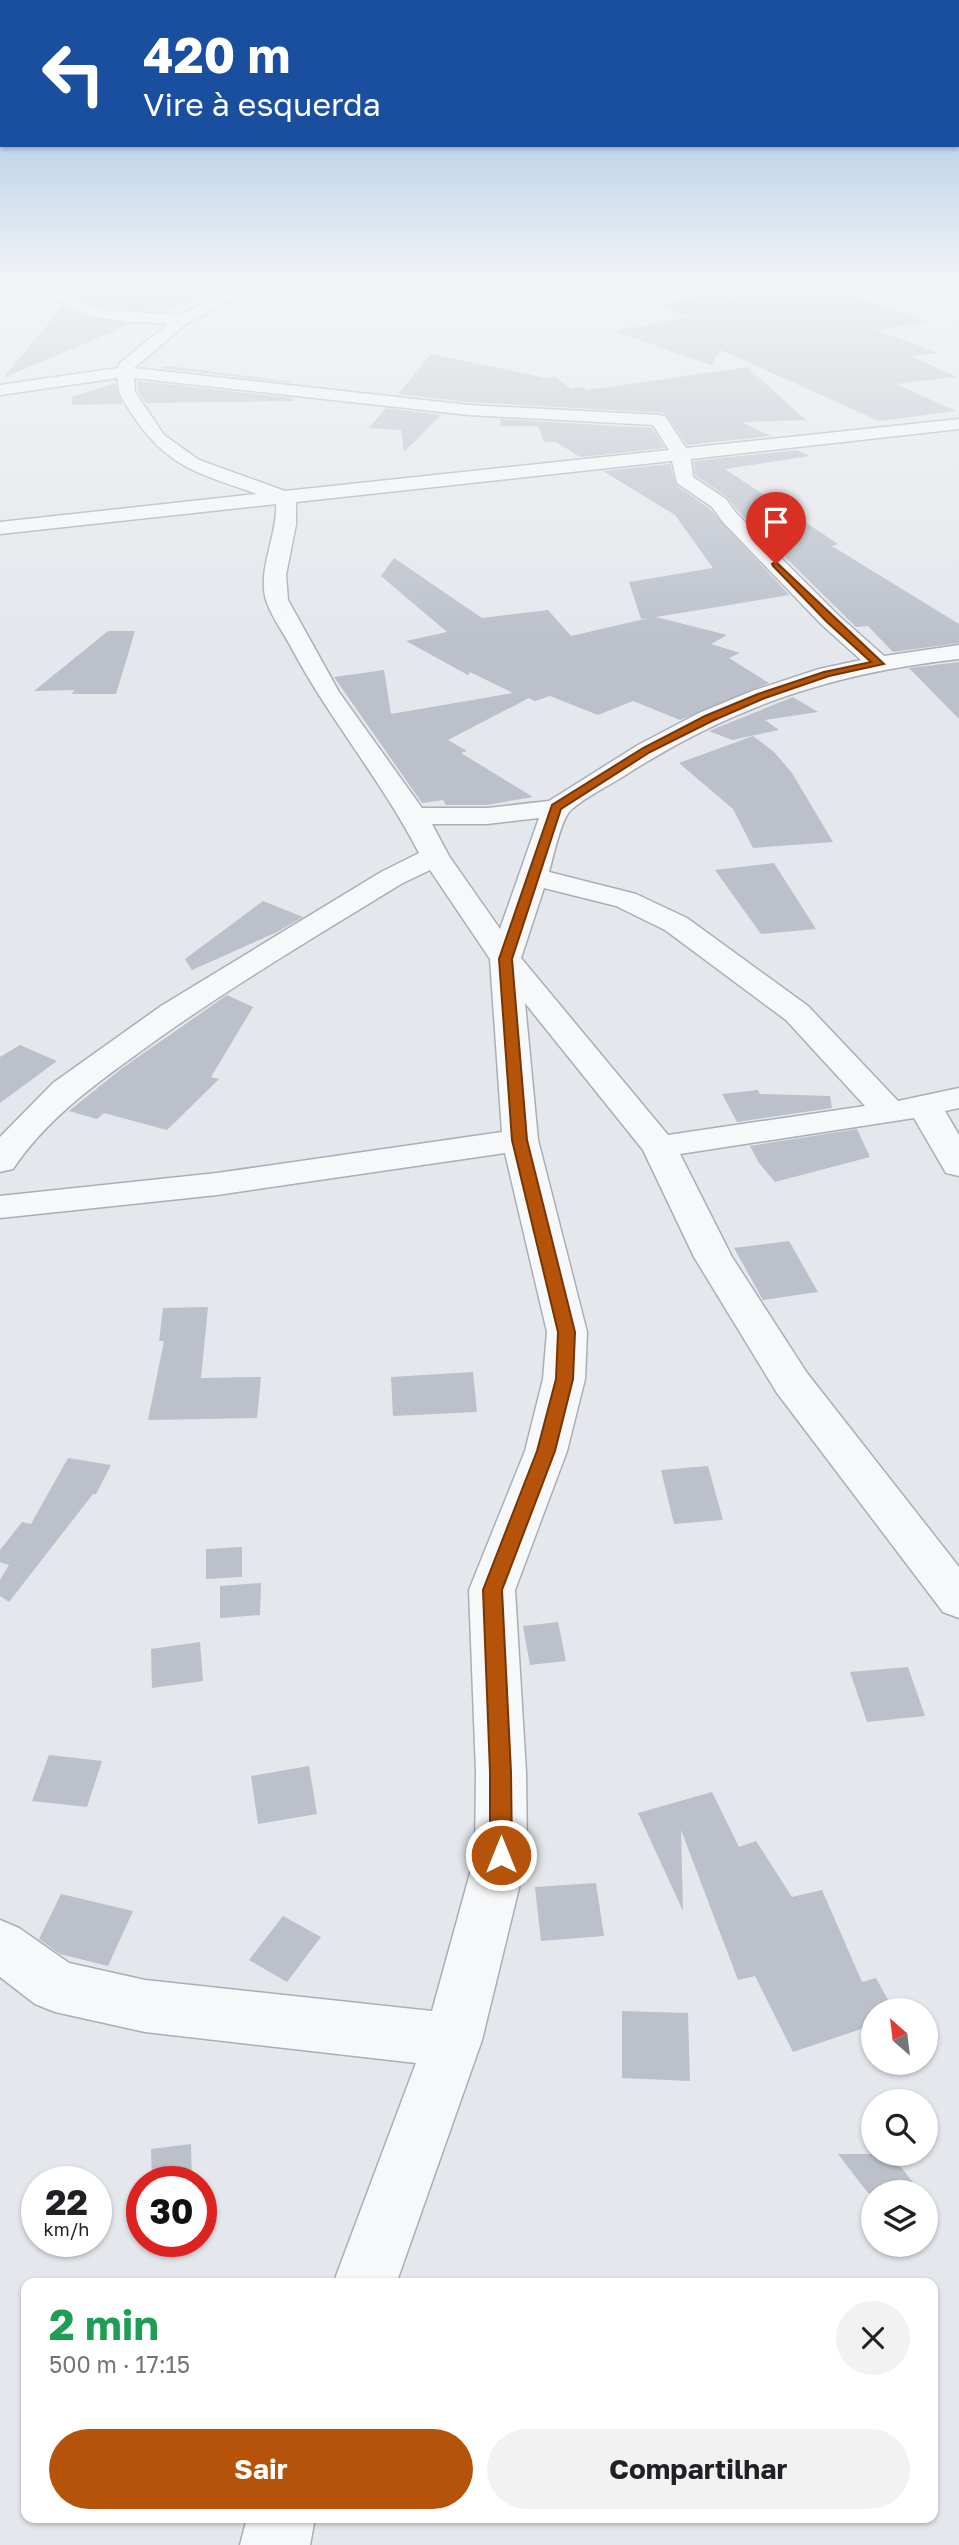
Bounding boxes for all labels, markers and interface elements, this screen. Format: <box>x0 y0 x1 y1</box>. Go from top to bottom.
text: 420 m <box>143 25 291 84</box>
icon: left <box>28 28 119 119</box>
text: Vire à esquerda <box>143 85 381 123</box>
pin <box>746 492 806 564</box>
icon: arrive <box>757 503 795 541</box>
position arrow <box>464 1818 538 1892</box>
north arrow <box>861 1998 938 2076</box>
map controls <box>861 1998 938 2257</box>
button: search <box>861 2089 938 2166</box>
speed limit sign: 30 <box>126 2166 217 2257</box>
button: layers <box>861 2180 938 2257</box>
text: 22 <box>45 2181 88 2223</box>
text: km/h <box>44 2218 89 2240</box>
text: 2 min <box>49 2299 159 2349</box>
button: close <box>836 2301 910 2375</box>
text: 500 m · 17:15 <box>49 2350 190 2378</box>
button: Sair <box>49 2429 473 2509</box>
button: Compartilhar <box>487 2429 910 2509</box>

